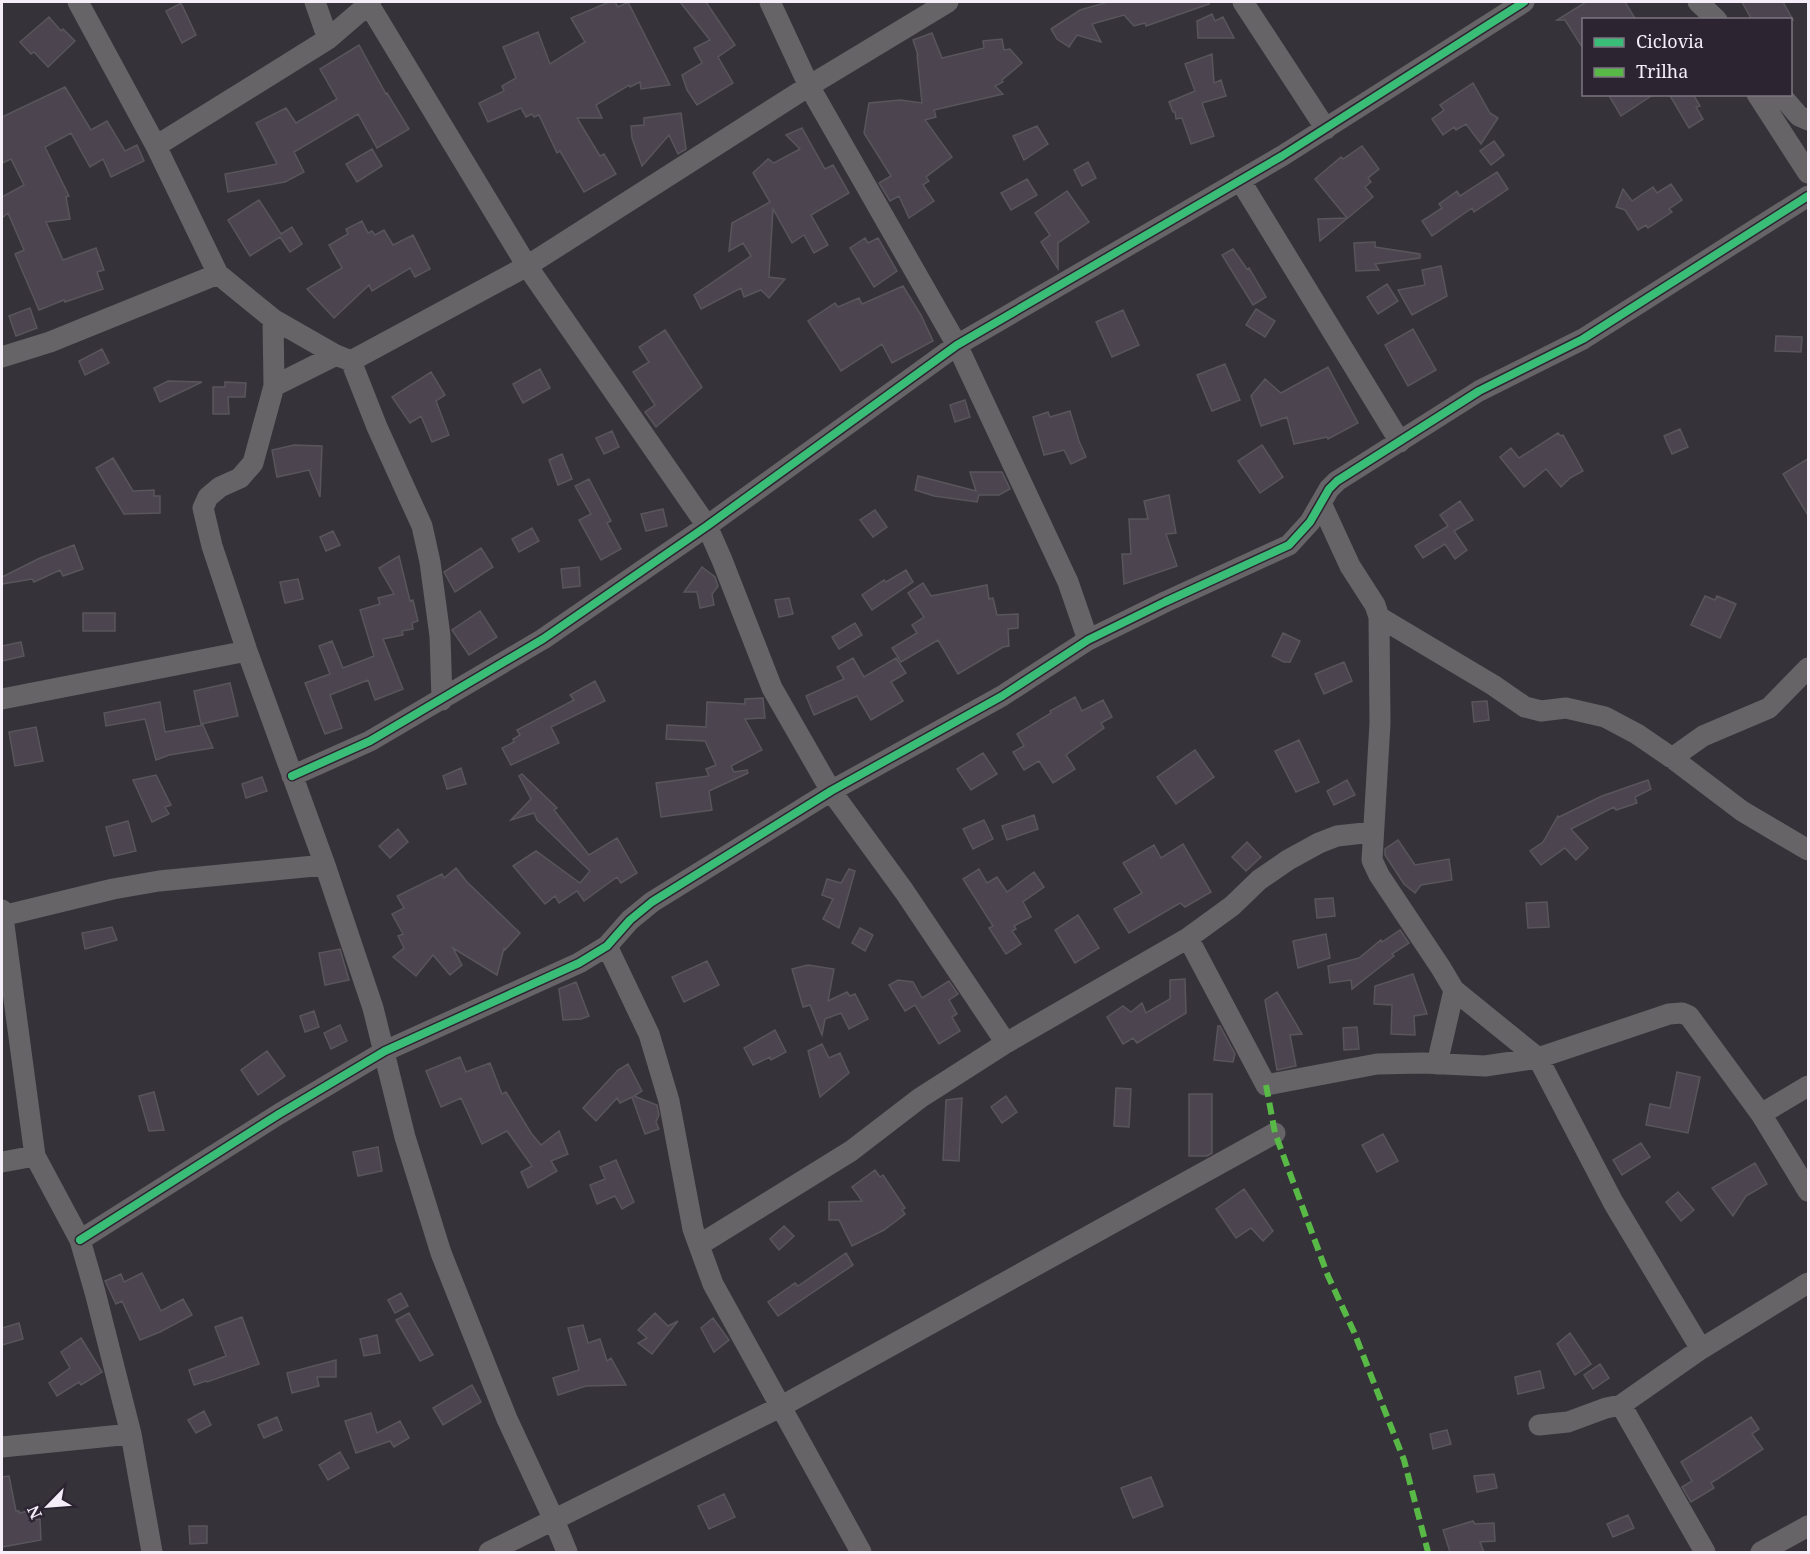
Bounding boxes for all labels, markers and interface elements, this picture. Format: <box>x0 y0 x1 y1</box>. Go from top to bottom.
legend <box>1582 18 1792 96</box>
text: Ciclovia <box>1636 29 1704 53</box>
text: Trilha <box>1636 59 1688 83</box>
north arrow <box>18 1476 78 1536</box>
text: N <box>22 1502 47 1523</box>

